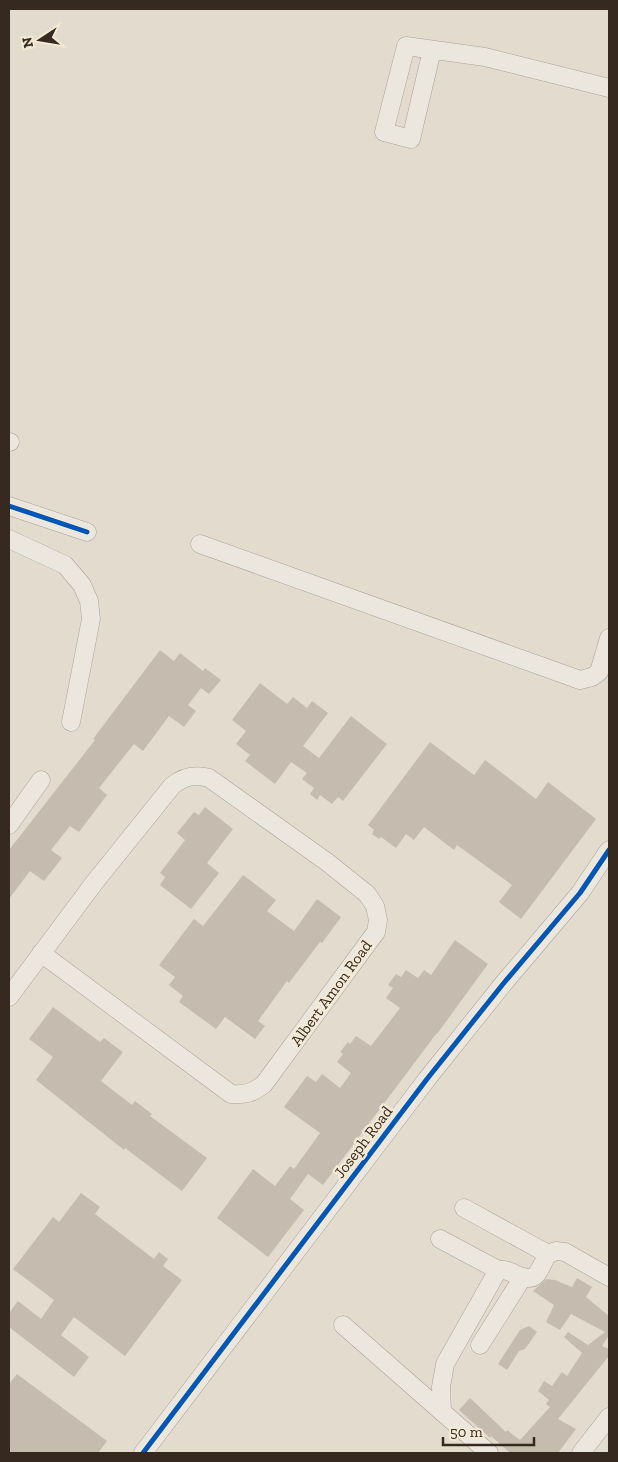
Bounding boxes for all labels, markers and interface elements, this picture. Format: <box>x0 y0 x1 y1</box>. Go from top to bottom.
north arrow <box>15 15 65 65</box>
text: N <box>18 35 37 50</box>
street label: Albert Amon Road <box>286 936 376 1050</box>
street label: Joseph Road <box>330 1102 396 1182</box>
scale bar <box>443 1414 534 1446</box>
text: 50 m <box>450 1423 483 1441</box>

